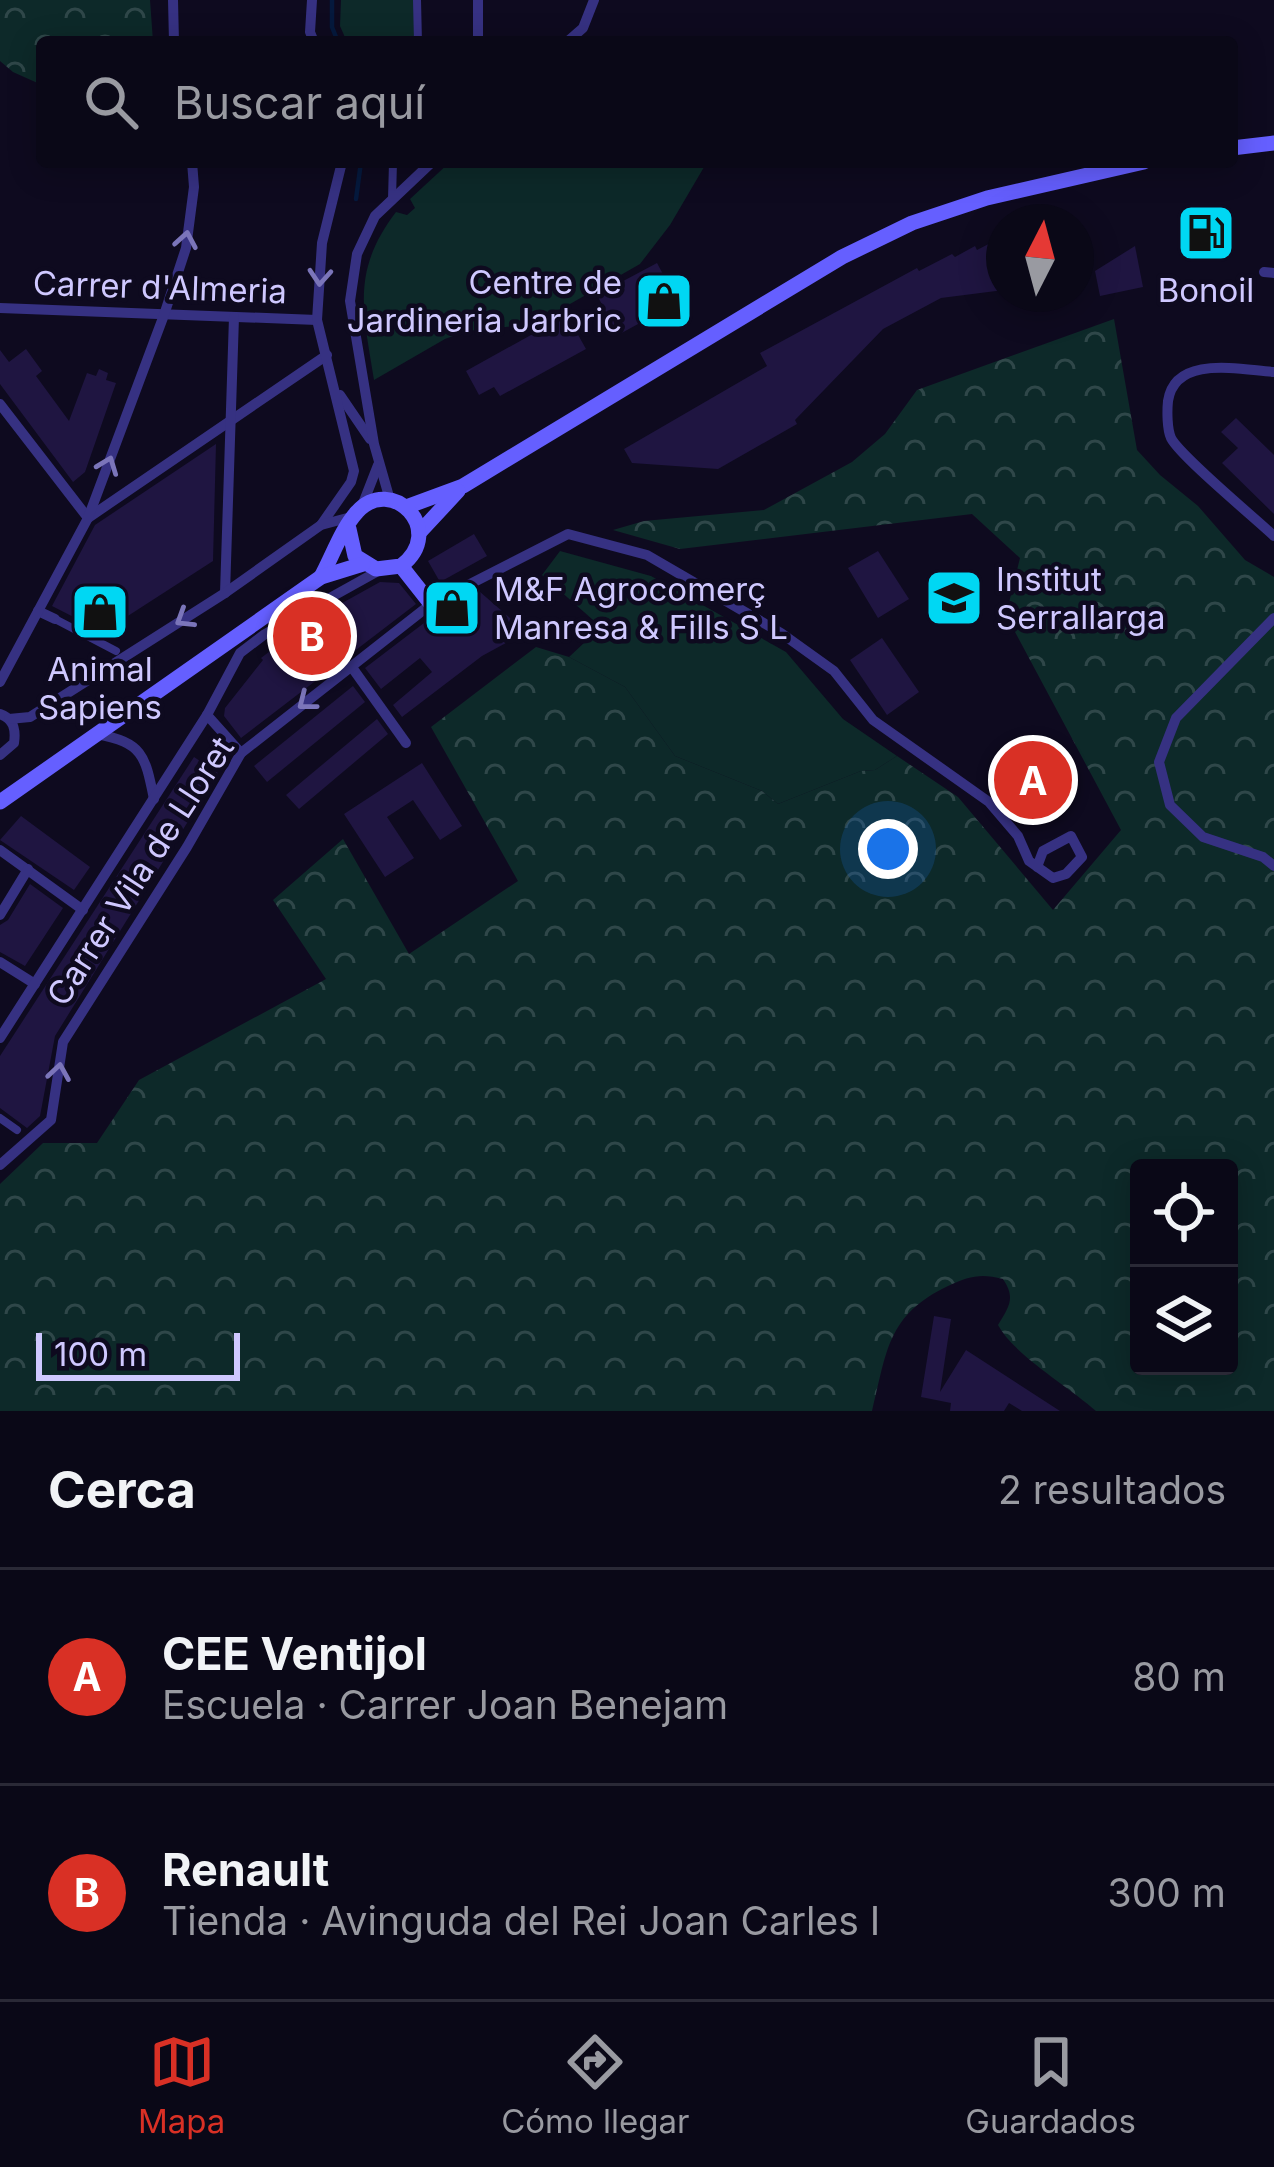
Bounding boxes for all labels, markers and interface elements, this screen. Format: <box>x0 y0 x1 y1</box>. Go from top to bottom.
search box <box>36 36 1238 168</box>
icon: search <box>78 69 144 135</box>
text: Buscar aquí <box>174 75 425 130</box>
fuel station icon: Bonoil <box>1175 202 1237 264</box>
north arrow <box>986 204 1094 312</box>
one-way arrow <box>172 230 198 250</box>
place label: Centre de Jardineria Jarbric <box>347 262 622 340</box>
street label: Carrer d'Almeria <box>32 263 288 311</box>
one-way arrow <box>307 268 333 287</box>
shop icon: Centre de Jardineria Jarbric <box>633 270 695 332</box>
place label: Bonoil <box>1158 270 1254 310</box>
one-way arrow <box>93 455 118 476</box>
place label: Institut Serrallarga <box>996 559 1165 637</box>
school or university icon: Institut Serrallarga <box>923 567 985 629</box>
place label: M&F Agrocomerç Manresa & Fills S L <box>494 569 788 647</box>
shop icon: M&F Agrocomerç Manresa & Fills S L <box>421 577 483 639</box>
shop icon: Animal Sapiens <box>69 581 131 643</box>
pin: B <box>273 591 351 681</box>
one-way arrow <box>175 605 197 627</box>
place label: Animal Sapiens <box>38 649 162 727</box>
one-way arrow <box>297 688 319 709</box>
street label: Carrer Vila de Lloret <box>38 729 242 1013</box>
pin: A <box>994 735 1072 825</box>
your location <box>858 819 918 879</box>
one-way arrow <box>45 1062 70 1082</box>
map controls <box>1130 1159 1238 1375</box>
button: locate <box>1130 1159 1238 1267</box>
button: layers <box>1130 1267 1238 1375</box>
scale bar <box>36 1327 240 1380</box>
text: 100 m <box>54 1334 147 1374</box>
text: Cerca <box>48 1459 196 1520</box>
text: 2 resultados <box>998 1466 1226 1513</box>
text: CEE Ventijol <box>162 1626 427 1681</box>
text: A <box>72 1653 102 1700</box>
text: 80 m <box>1132 1653 1226 1700</box>
text: Escuela · Carrer Joan Benejam <box>162 1681 728 1728</box>
text: Renault <box>162 1842 329 1897</box>
text: B <box>74 1869 100 1916</box>
text: 300 m <box>1108 1869 1226 1916</box>
text: Tienda · Avinguda del Rei Joan Carles I <box>162 1897 880 1944</box>
tab: Mapa <box>138 2029 225 2141</box>
tab: Cómo llegar <box>501 2029 689 2141</box>
tab: Guardados <box>965 2029 1136 2141</box>

